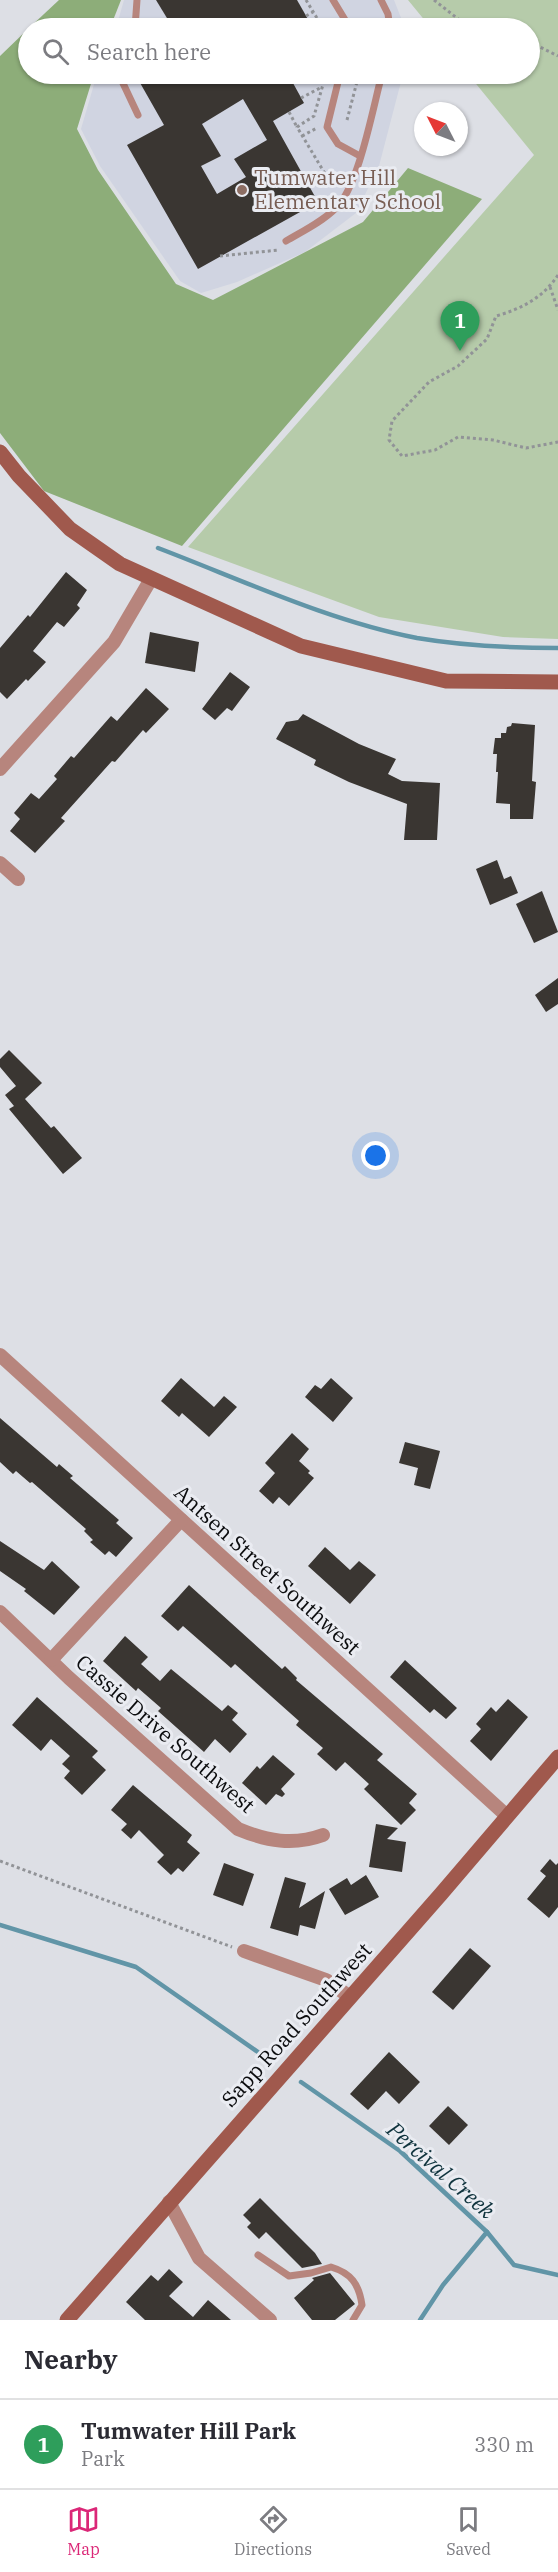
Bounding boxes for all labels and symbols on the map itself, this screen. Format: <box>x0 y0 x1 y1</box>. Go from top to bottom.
north arrow <box>414 102 468 156</box>
place label: Tumwater Hill Elementary School <box>254 163 441 215</box>
marker: Tumwater Hill Elementary School <box>235 183 249 197</box>
pin: 1 <box>440 302 480 351</box>
your location <box>361 1141 390 1170</box>
street label: Antsen Street Southwest <box>169 1478 367 1660</box>
street label: Cassie Drive Southwest <box>70 1648 261 1819</box>
street label: Sapp Road Southwest <box>215 1936 378 2112</box>
water label: Percival Creek <box>380 2114 502 2225</box>

